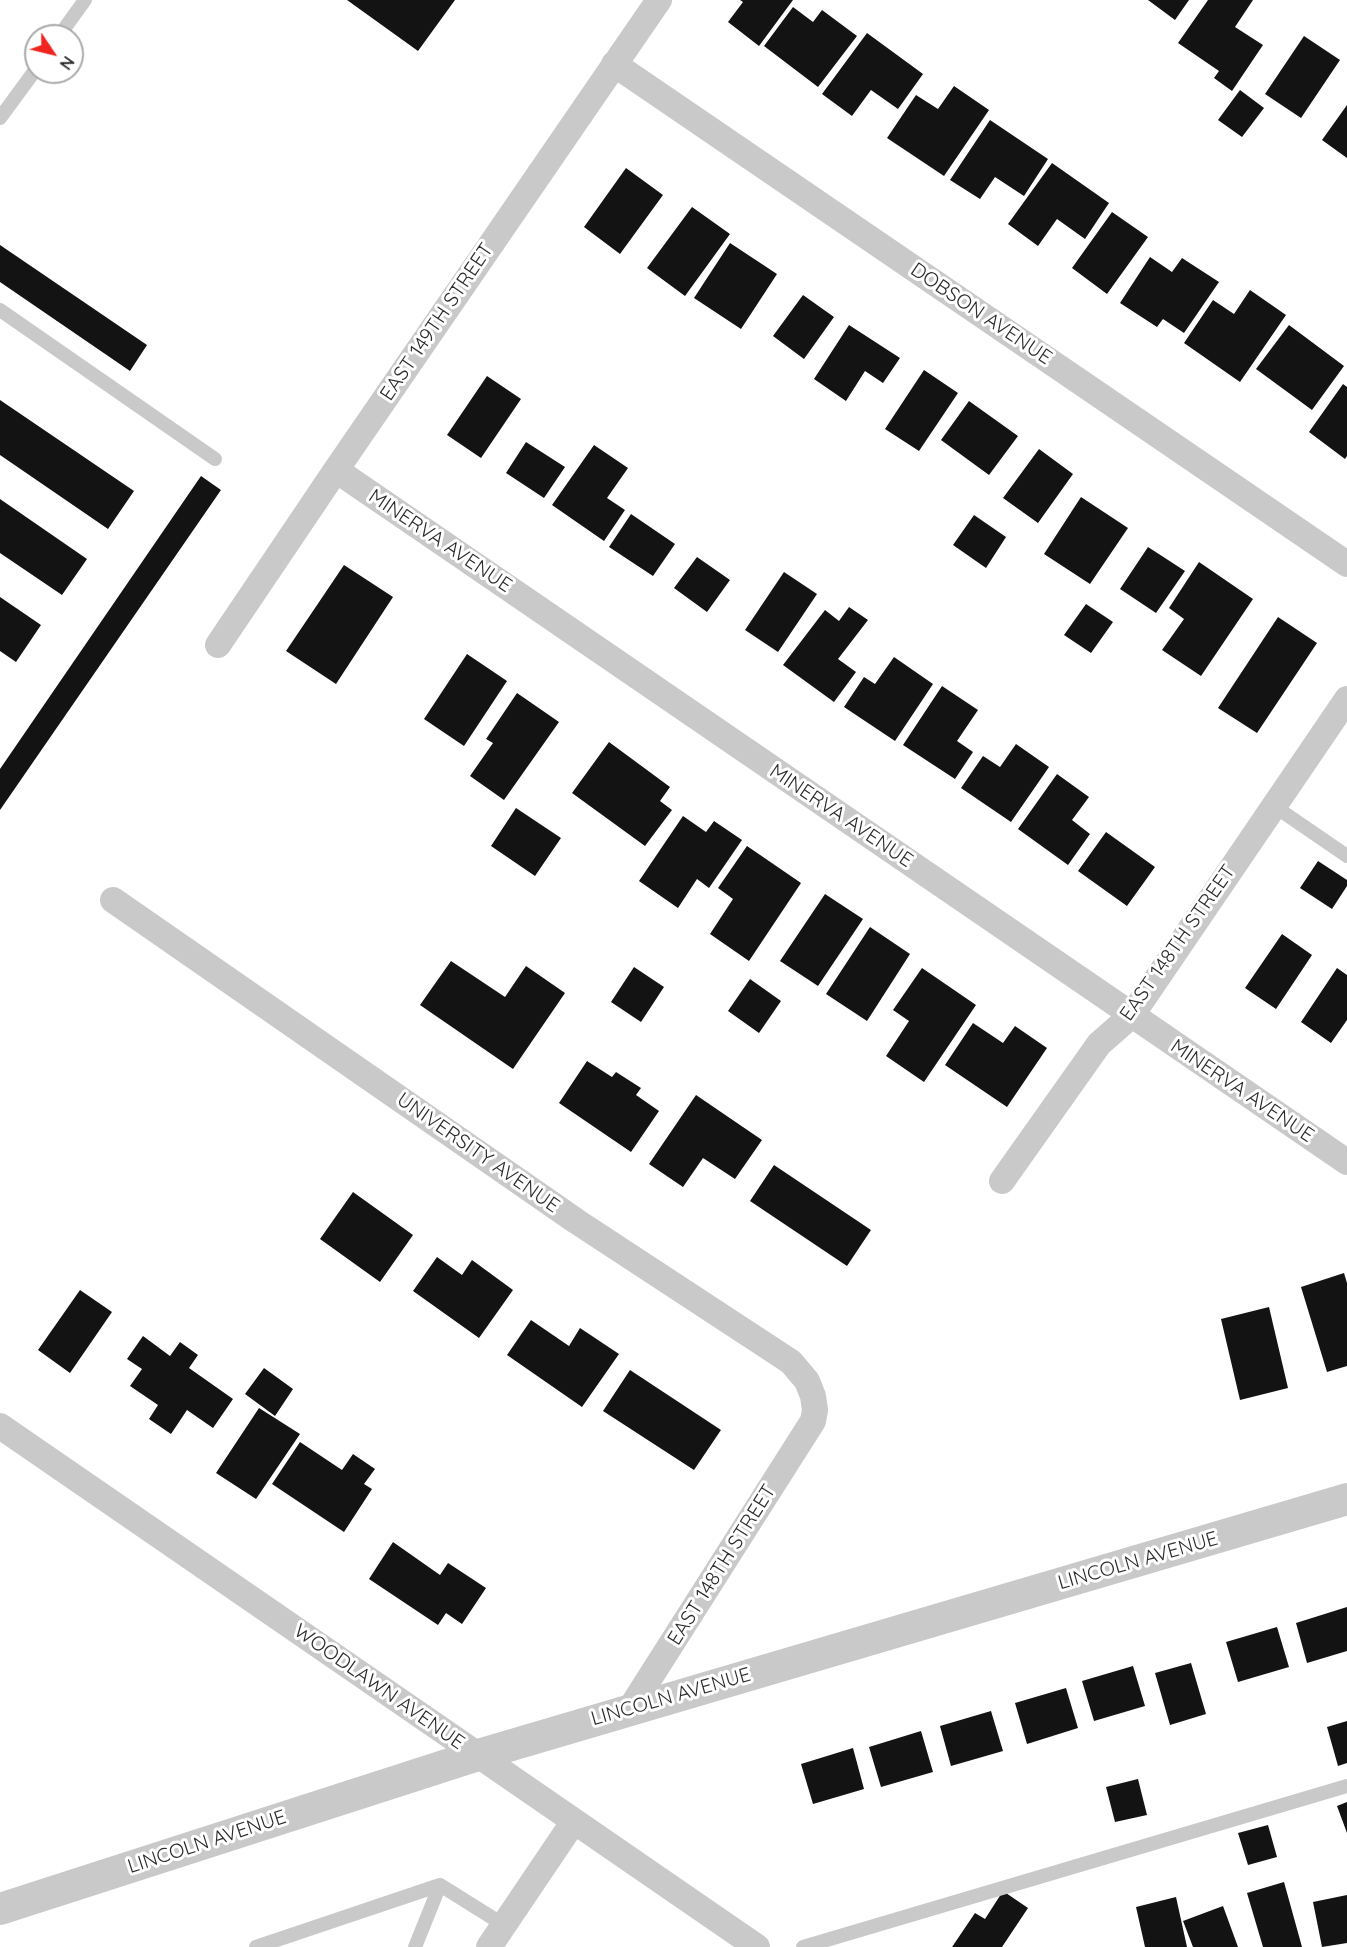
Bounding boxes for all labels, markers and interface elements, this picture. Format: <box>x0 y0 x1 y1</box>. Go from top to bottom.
north arrow <box>24 24 84 84</box>
text: N <box>56 53 79 74</box>
street label: EAST 149TH STREET <box>375 239 499 405</box>
street label: DOBSON AVENUE <box>906 258 1056 370</box>
street label: MINERVA AVENUE <box>364 484 516 598</box>
street label: MINERVA AVENUE <box>765 759 917 873</box>
street label: EAST 148TH STREET <box>1115 860 1241 1026</box>
street label: MINERVA AVENUE <box>1166 1034 1318 1148</box>
street label: UNIVERSITY AVENUE <box>392 1088 564 1218</box>
street label: EAST 148TH STREET <box>663 1480 781 1650</box>
street label: LINCOLN AVENUE <box>1055 1527 1221 1595</box>
street label: WOODLAWN AVENUE <box>289 1619 469 1755</box>
street label: LINCOLN AVENUE <box>588 1663 754 1731</box>
street label: LINCOLN AVENUE <box>125 1805 289 1879</box>

